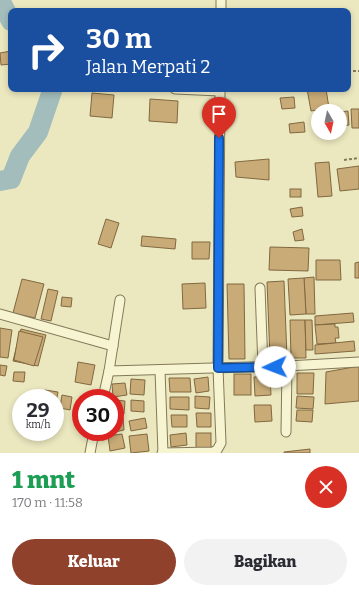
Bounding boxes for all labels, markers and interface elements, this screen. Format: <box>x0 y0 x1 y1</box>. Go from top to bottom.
text: 30 m <box>86 22 152 55</box>
icon: right <box>20 24 72 76</box>
text: Jalan Merpati 2 <box>86 56 210 78</box>
pin <box>202 97 236 138</box>
icon: arrive <box>208 103 230 125</box>
north arrow <box>311 104 347 140</box>
map controls <box>311 104 347 140</box>
position arrow <box>254 346 296 388</box>
speed limit sign: 30 <box>72 389 124 441</box>
text: 29 <box>26 398 50 422</box>
text: km/h <box>26 419 50 431</box>
text: 1 mnt <box>12 466 75 494</box>
button: close <box>305 466 347 508</box>
text: 170 m · 11:58 <box>12 495 83 510</box>
button: Keluar <box>12 539 176 585</box>
button: Bagikan <box>184 539 347 585</box>

